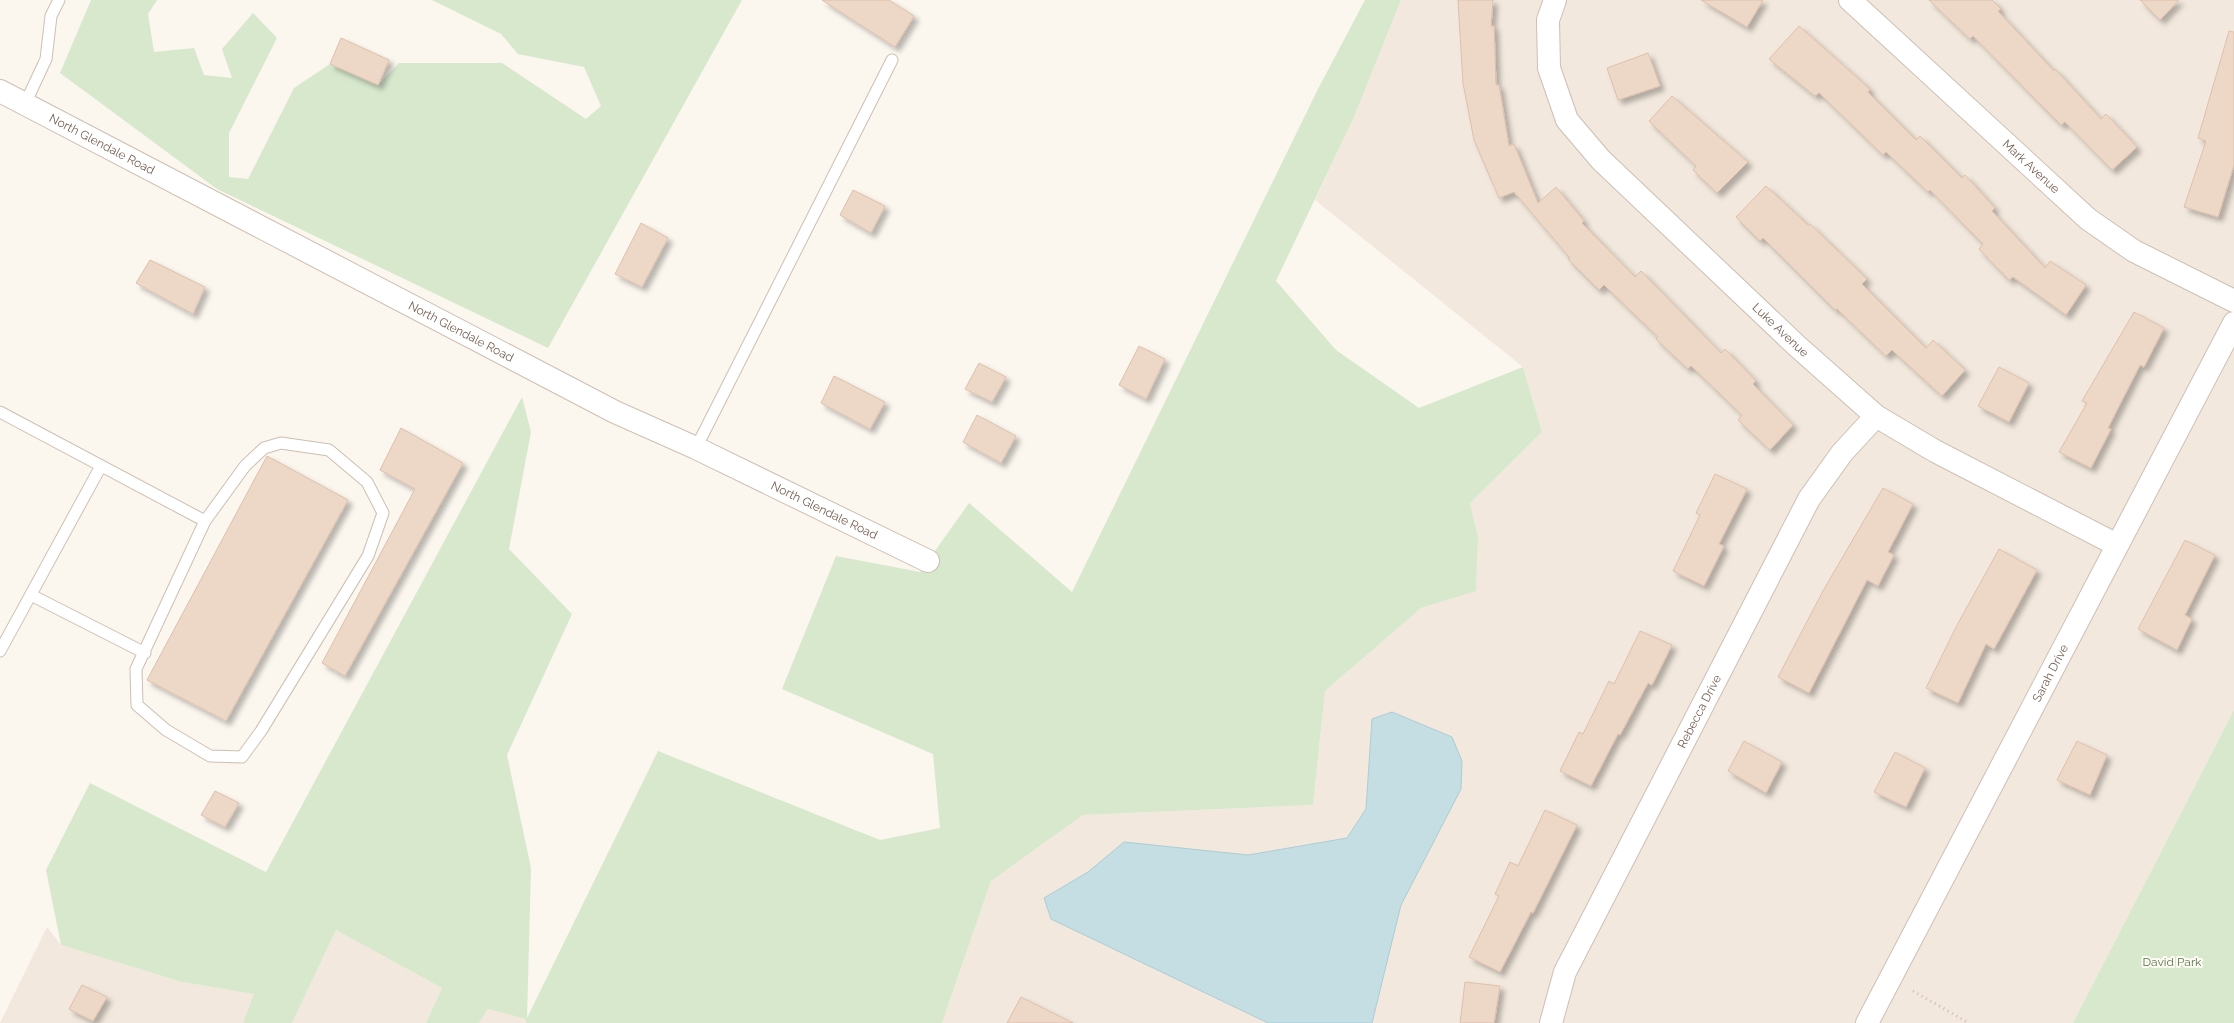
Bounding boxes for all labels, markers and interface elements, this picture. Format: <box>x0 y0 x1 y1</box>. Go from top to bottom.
street label: North Glendale Road <box>47 111 157 177</box>
street label: Mark Avenue <box>2000 137 2062 196</box>
street label: North Glendale Road <box>406 298 516 365</box>
street label: Luke Avenue <box>1749 300 1811 360</box>
street label: North Glendale Road <box>769 479 880 542</box>
street label: Sarah Drive <box>2030 642 2071 704</box>
street label: Rebecca Drive <box>1675 673 1724 751</box>
park label: David Park <box>2143 955 2202 969</box>

